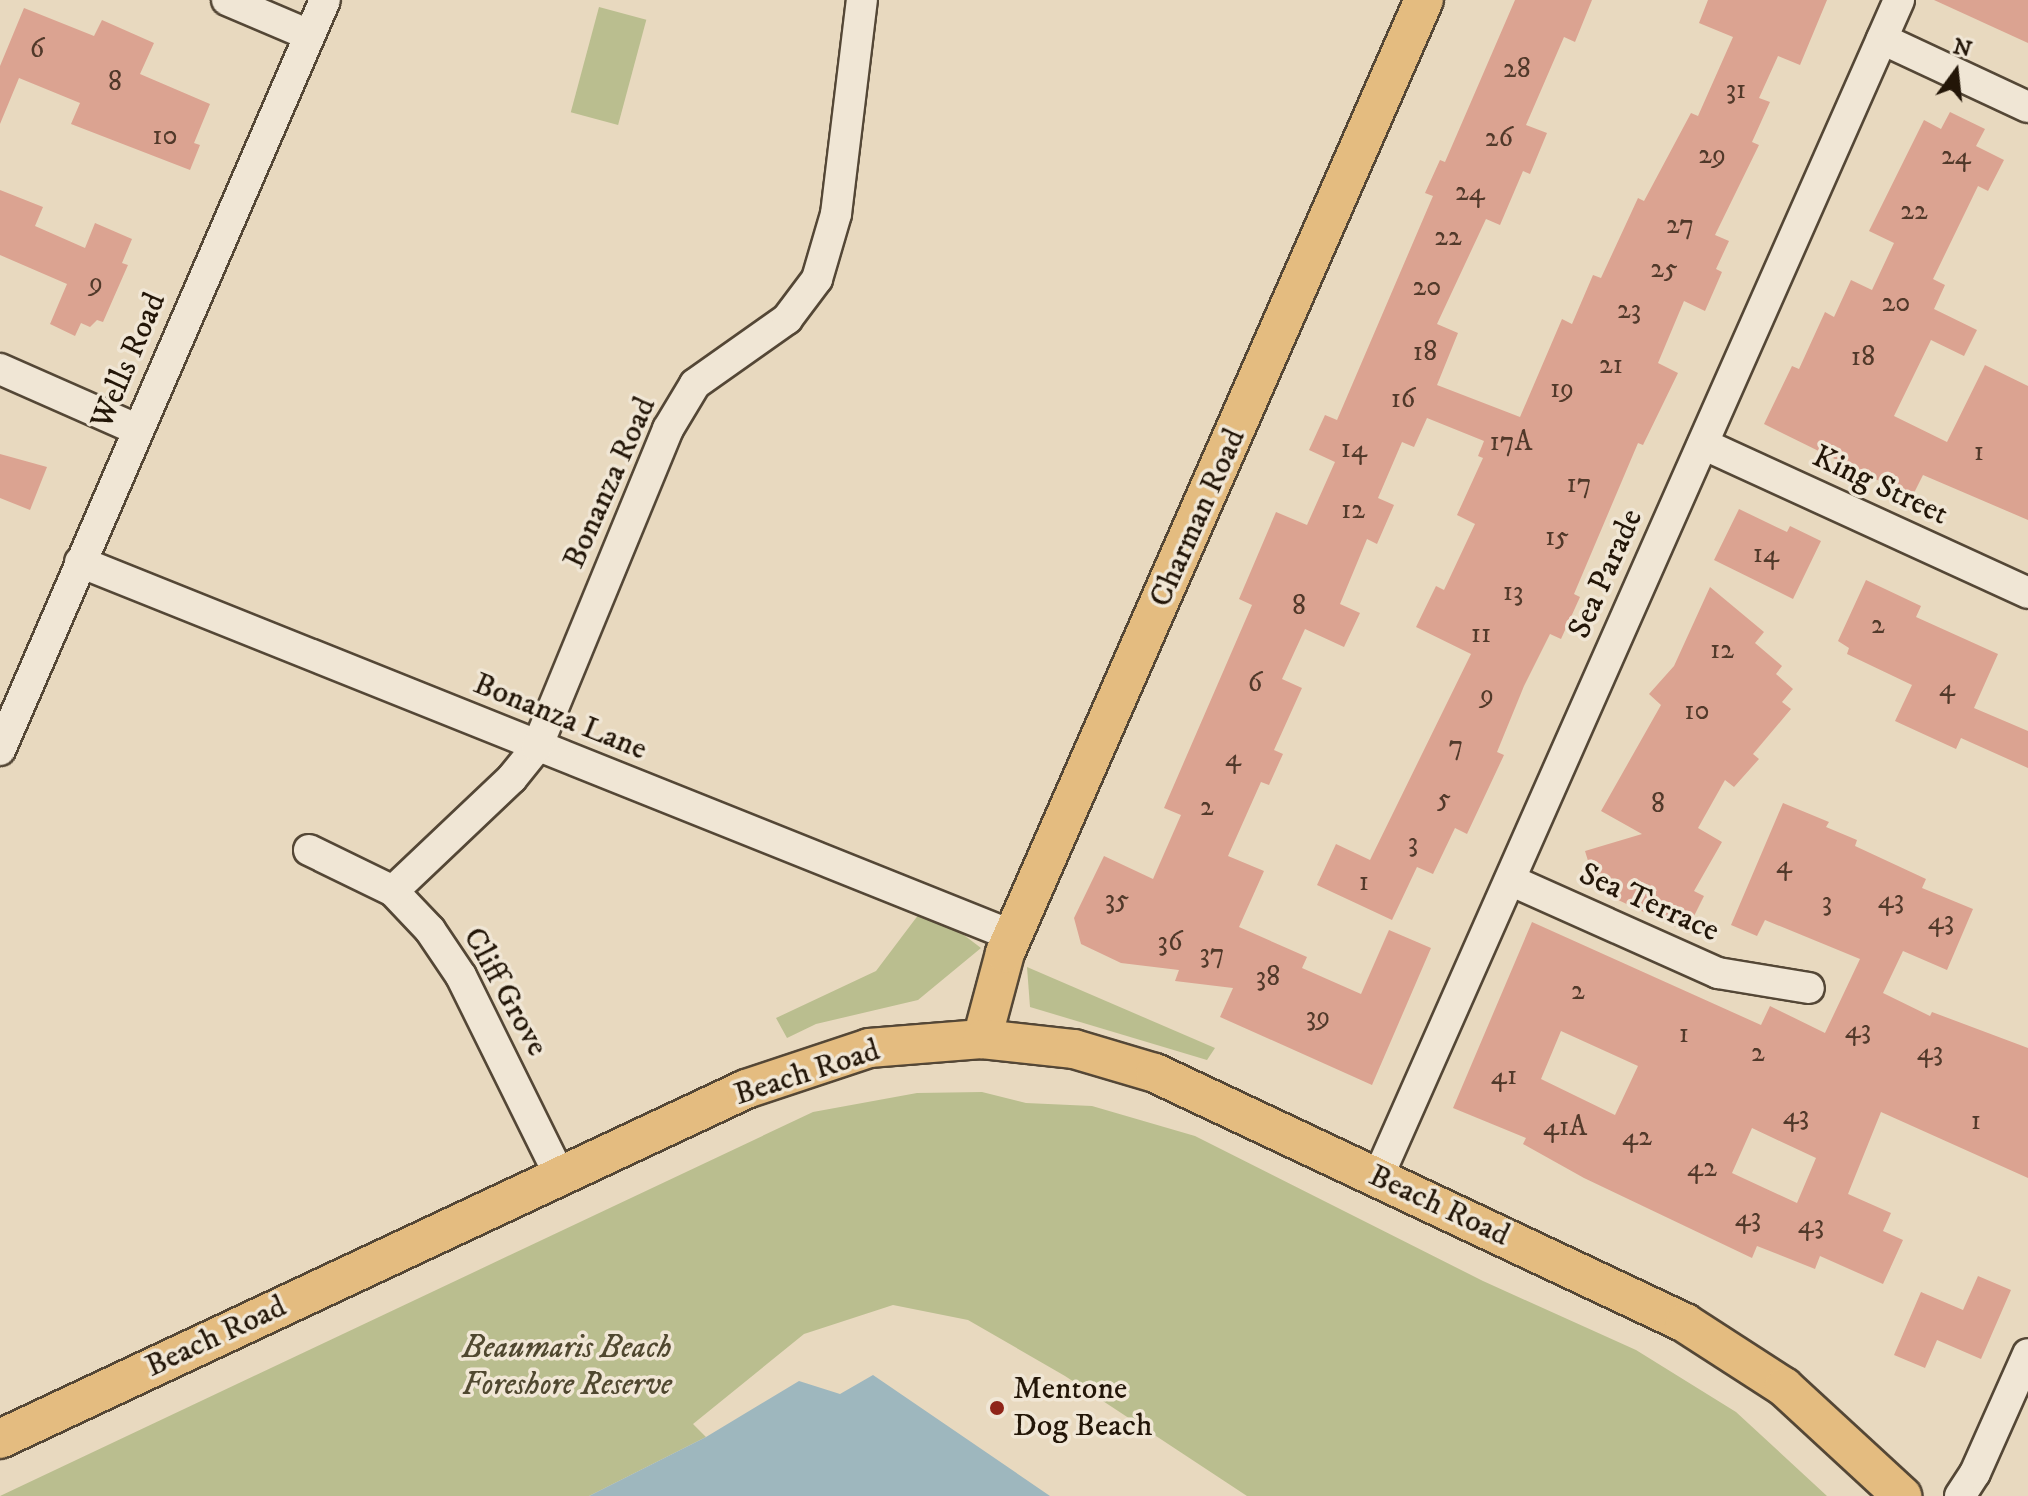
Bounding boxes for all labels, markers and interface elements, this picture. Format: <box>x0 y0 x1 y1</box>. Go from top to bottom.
house number: 6 <box>30 32 44 66</box>
north arrow <box>1916 32 1996 112</box>
text: N <box>1950 33 1975 64</box>
house number: 28 <box>1503 52 1531 86</box>
house number: 8 <box>108 65 122 99</box>
house number: 31 <box>1726 73 1746 107</box>
house number: 10 <box>152 119 178 153</box>
house number: 26 <box>1485 121 1513 155</box>
house number: 29 <box>1698 138 1726 172</box>
house number: 24 <box>1941 139 1971 173</box>
house number: 24 <box>1455 175 1485 209</box>
house number: 22 <box>1900 194 1928 228</box>
house number: 27 <box>1666 208 1694 242</box>
house number: 22 <box>1434 220 1462 254</box>
house number: 25 <box>1650 252 1678 286</box>
house number: 9 <box>89 266 103 300</box>
house number: 20 <box>1413 270 1441 304</box>
house number: 20 <box>1882 286 1910 320</box>
street label: Wells Road <box>83 287 175 435</box>
house number: 23 <box>1617 293 1641 327</box>
house number: 18 <box>1413 335 1437 369</box>
house number: 18 <box>1851 340 1875 374</box>
house number: 21 <box>1599 348 1623 382</box>
house number: 19 <box>1550 372 1574 406</box>
house number: 16 <box>1391 382 1415 416</box>
street label: Bonanza Road <box>555 391 665 575</box>
street label: Charman Road <box>1142 423 1254 613</box>
house number: 17A <box>1490 425 1532 459</box>
house number: 14 <box>1341 432 1367 466</box>
house number: 1 <box>1974 435 1984 469</box>
street label: King Street <box>1806 438 1954 534</box>
house number: 17 <box>1566 467 1592 501</box>
house number: 12 <box>1341 493 1365 527</box>
street label: Sea Parade <box>1561 503 1651 645</box>
house number: 15 <box>1545 520 1569 554</box>
house number: 14 <box>1753 537 1779 571</box>
house number: 13 <box>1503 575 1523 609</box>
house number: 8 <box>1292 589 1306 623</box>
house number: 2 <box>1871 608 1885 642</box>
house number: 11 <box>1471 617 1491 651</box>
house number: 12 <box>1710 633 1734 667</box>
street label: Bonanza Lane <box>468 665 652 769</box>
house number: 6 <box>1248 666 1262 700</box>
house number: 4 <box>1939 671 1955 705</box>
house number: 9 <box>1480 678 1494 712</box>
house number: 10 <box>1684 694 1710 728</box>
house number: 7 <box>1449 729 1463 763</box>
house number: 4 <box>1225 741 1241 775</box>
house number: 5 <box>1437 782 1451 816</box>
house number: 8 <box>1651 787 1665 821</box>
house number: 2 <box>1200 790 1214 824</box>
house number: 3 <box>1408 826 1418 860</box>
house number: 4 <box>1776 848 1792 882</box>
street label: Sea Terrace <box>1573 855 1725 951</box>
house number: 1 <box>1359 865 1369 899</box>
house number: 35 <box>1105 883 1129 917</box>
house number: 43 <box>1878 883 1904 917</box>
house number: 3 <box>1822 885 1832 919</box>
house number: 43 <box>1928 904 1954 938</box>
street label: Cliff Grove <box>454 921 556 1063</box>
house number: 36 <box>1157 925 1183 959</box>
house number: 37 <box>1199 937 1225 971</box>
house number: 38 <box>1256 960 1280 994</box>
house number: 2 <box>1571 974 1585 1008</box>
house number: 39 <box>1306 1000 1330 1034</box>
house number: 43 <box>1845 1013 1871 1047</box>
house number: 1 <box>1679 1017 1689 1051</box>
street label: Beach Road <box>729 1031 885 1115</box>
house number: 43 <box>1917 1035 1943 1069</box>
house number: 2 <box>1751 1036 1765 1070</box>
house number: 41 <box>1491 1059 1517 1093</box>
house number: 43 <box>1783 1099 1809 1133</box>
house number: 1 <box>1971 1104 1981 1138</box>
house number: 41A <box>1543 1110 1587 1144</box>
house number: 42 <box>1622 1120 1652 1154</box>
house number: 42 <box>1687 1151 1717 1185</box>
street label: Beach Road <box>1363 1157 1515 1255</box>
house number: 43 <box>1735 1201 1761 1235</box>
house number: 43 <box>1798 1208 1824 1242</box>
street label: Beach Road <box>140 1288 292 1386</box>
park label: Beaumaris Beach Foreshore Reserve <box>462 1330 672 1405</box>
place label: Mentone Dog Beach <box>1013 1371 1152 1446</box>
marker: Mentone Dog Beach <box>988 1399 1006 1417</box>

